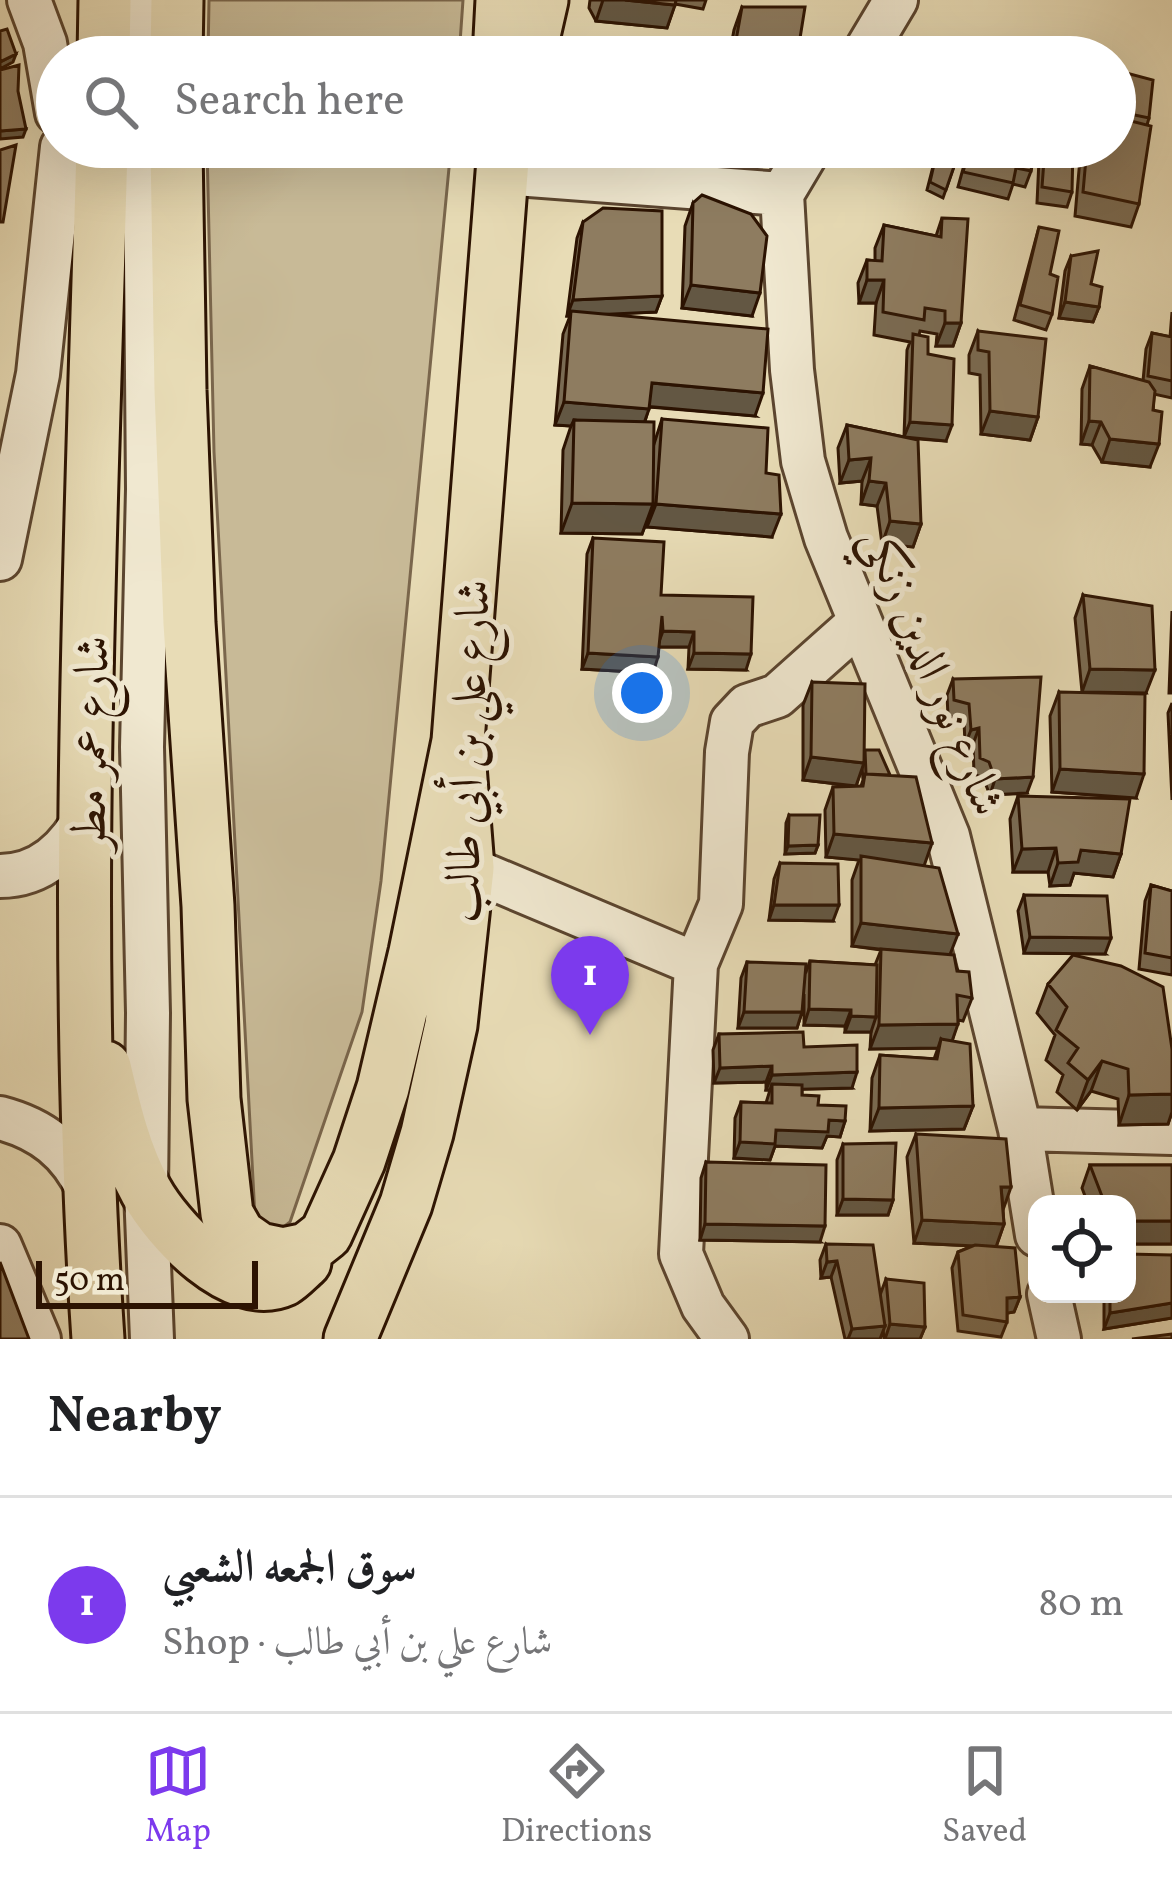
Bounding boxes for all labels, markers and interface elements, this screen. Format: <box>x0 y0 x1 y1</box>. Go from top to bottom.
search box <box>36 36 1136 168</box>
icon: search <box>78 69 144 135</box>
text: Search here <box>174 71 405 134</box>
street label: شارع نور الدين زنكي <box>837 518 1019 829</box>
street label: شارع علي بن أبي طالب <box>427 578 519 924</box>
street label: شارع عمر مطر <box>58 635 131 856</box>
your location <box>612 663 672 723</box>
pin: 1 <box>551 936 629 1035</box>
map controls <box>1028 1195 1136 1303</box>
button: locate <box>1028 1195 1136 1303</box>
scale bar <box>36 1255 258 1308</box>
text: 50 m <box>54 1259 125 1305</box>
text: Nearby <box>48 1382 222 1453</box>
text: سوق الجمعه الشعبي <box>162 1538 417 1601</box>
text: 1 <box>79 1578 95 1632</box>
text: 80 m <box>1038 1578 1124 1632</box>
text: Shop · شارع علي بن أبي طالب <box>162 1617 552 1671</box>
tab: Map <box>145 1738 211 1856</box>
tab: Directions <box>501 1738 652 1856</box>
tab: Saved <box>942 1738 1027 1856</box>

